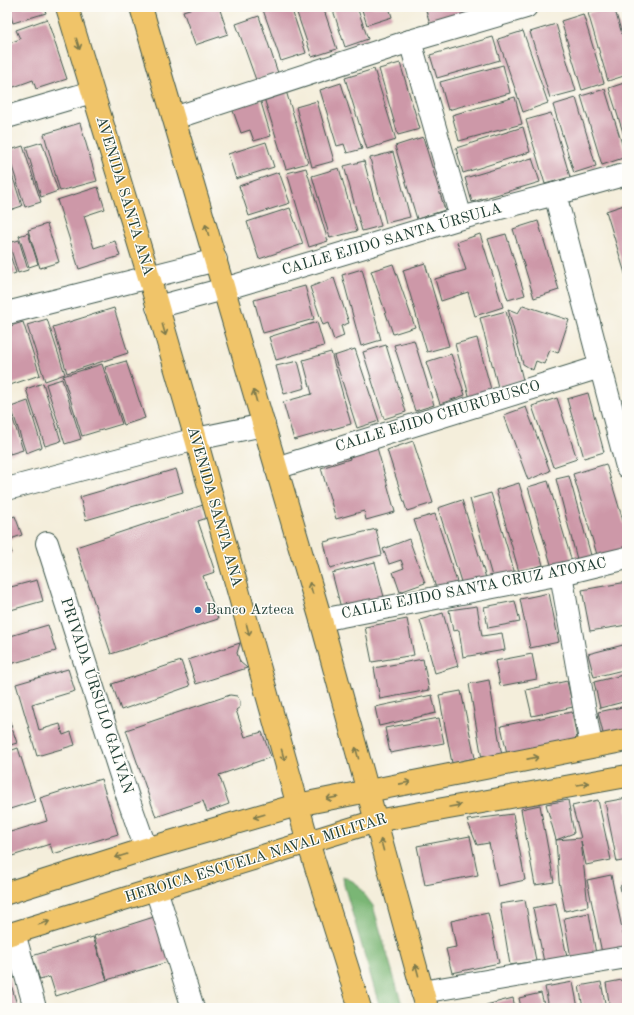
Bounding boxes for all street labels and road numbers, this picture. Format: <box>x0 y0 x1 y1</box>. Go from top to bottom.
street label: AVENIDA SANTA ANA <box>93 114 156 278</box>
street label: CALLE EJIDO SANTA ÚRSULA <box>279 197 504 279</box>
street label: CALLE EJIDO CHURUBUSCO <box>334 379 542 455</box>
street label: AVENIDA SANTA ANA <box>184 425 244 589</box>
street label: CALLE EJIDO SANTA CRUZ ATOYAC <box>340 556 608 622</box>
street label: PRIVADA ÚRSULO GALVÁN <box>57 595 139 796</box>
street label: HEROICA ESCUELA NAVAL MILITAR <box>123 812 389 906</box>

